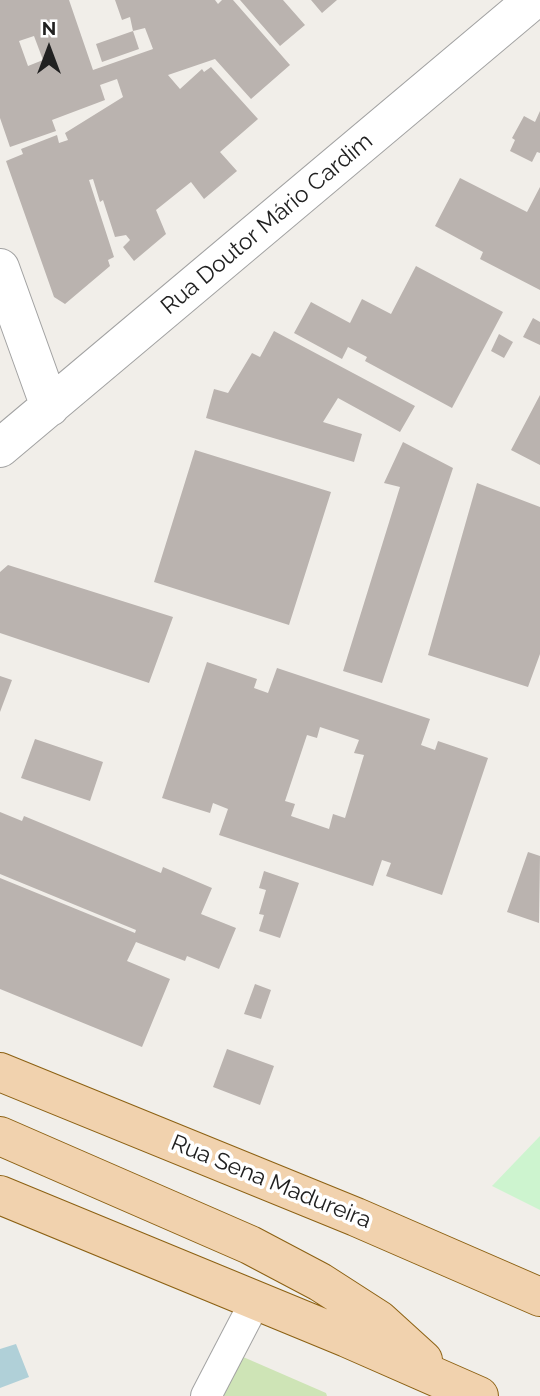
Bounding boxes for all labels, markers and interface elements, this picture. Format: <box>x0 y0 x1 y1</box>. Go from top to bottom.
north arrow <box>14 14 84 84</box>
text: N <box>42 17 56 39</box>
street label: Rua Doutor Mário Cardim <box>156 127 378 321</box>
street label: Rua Sena Madureira <box>167 1129 375 1235</box>

